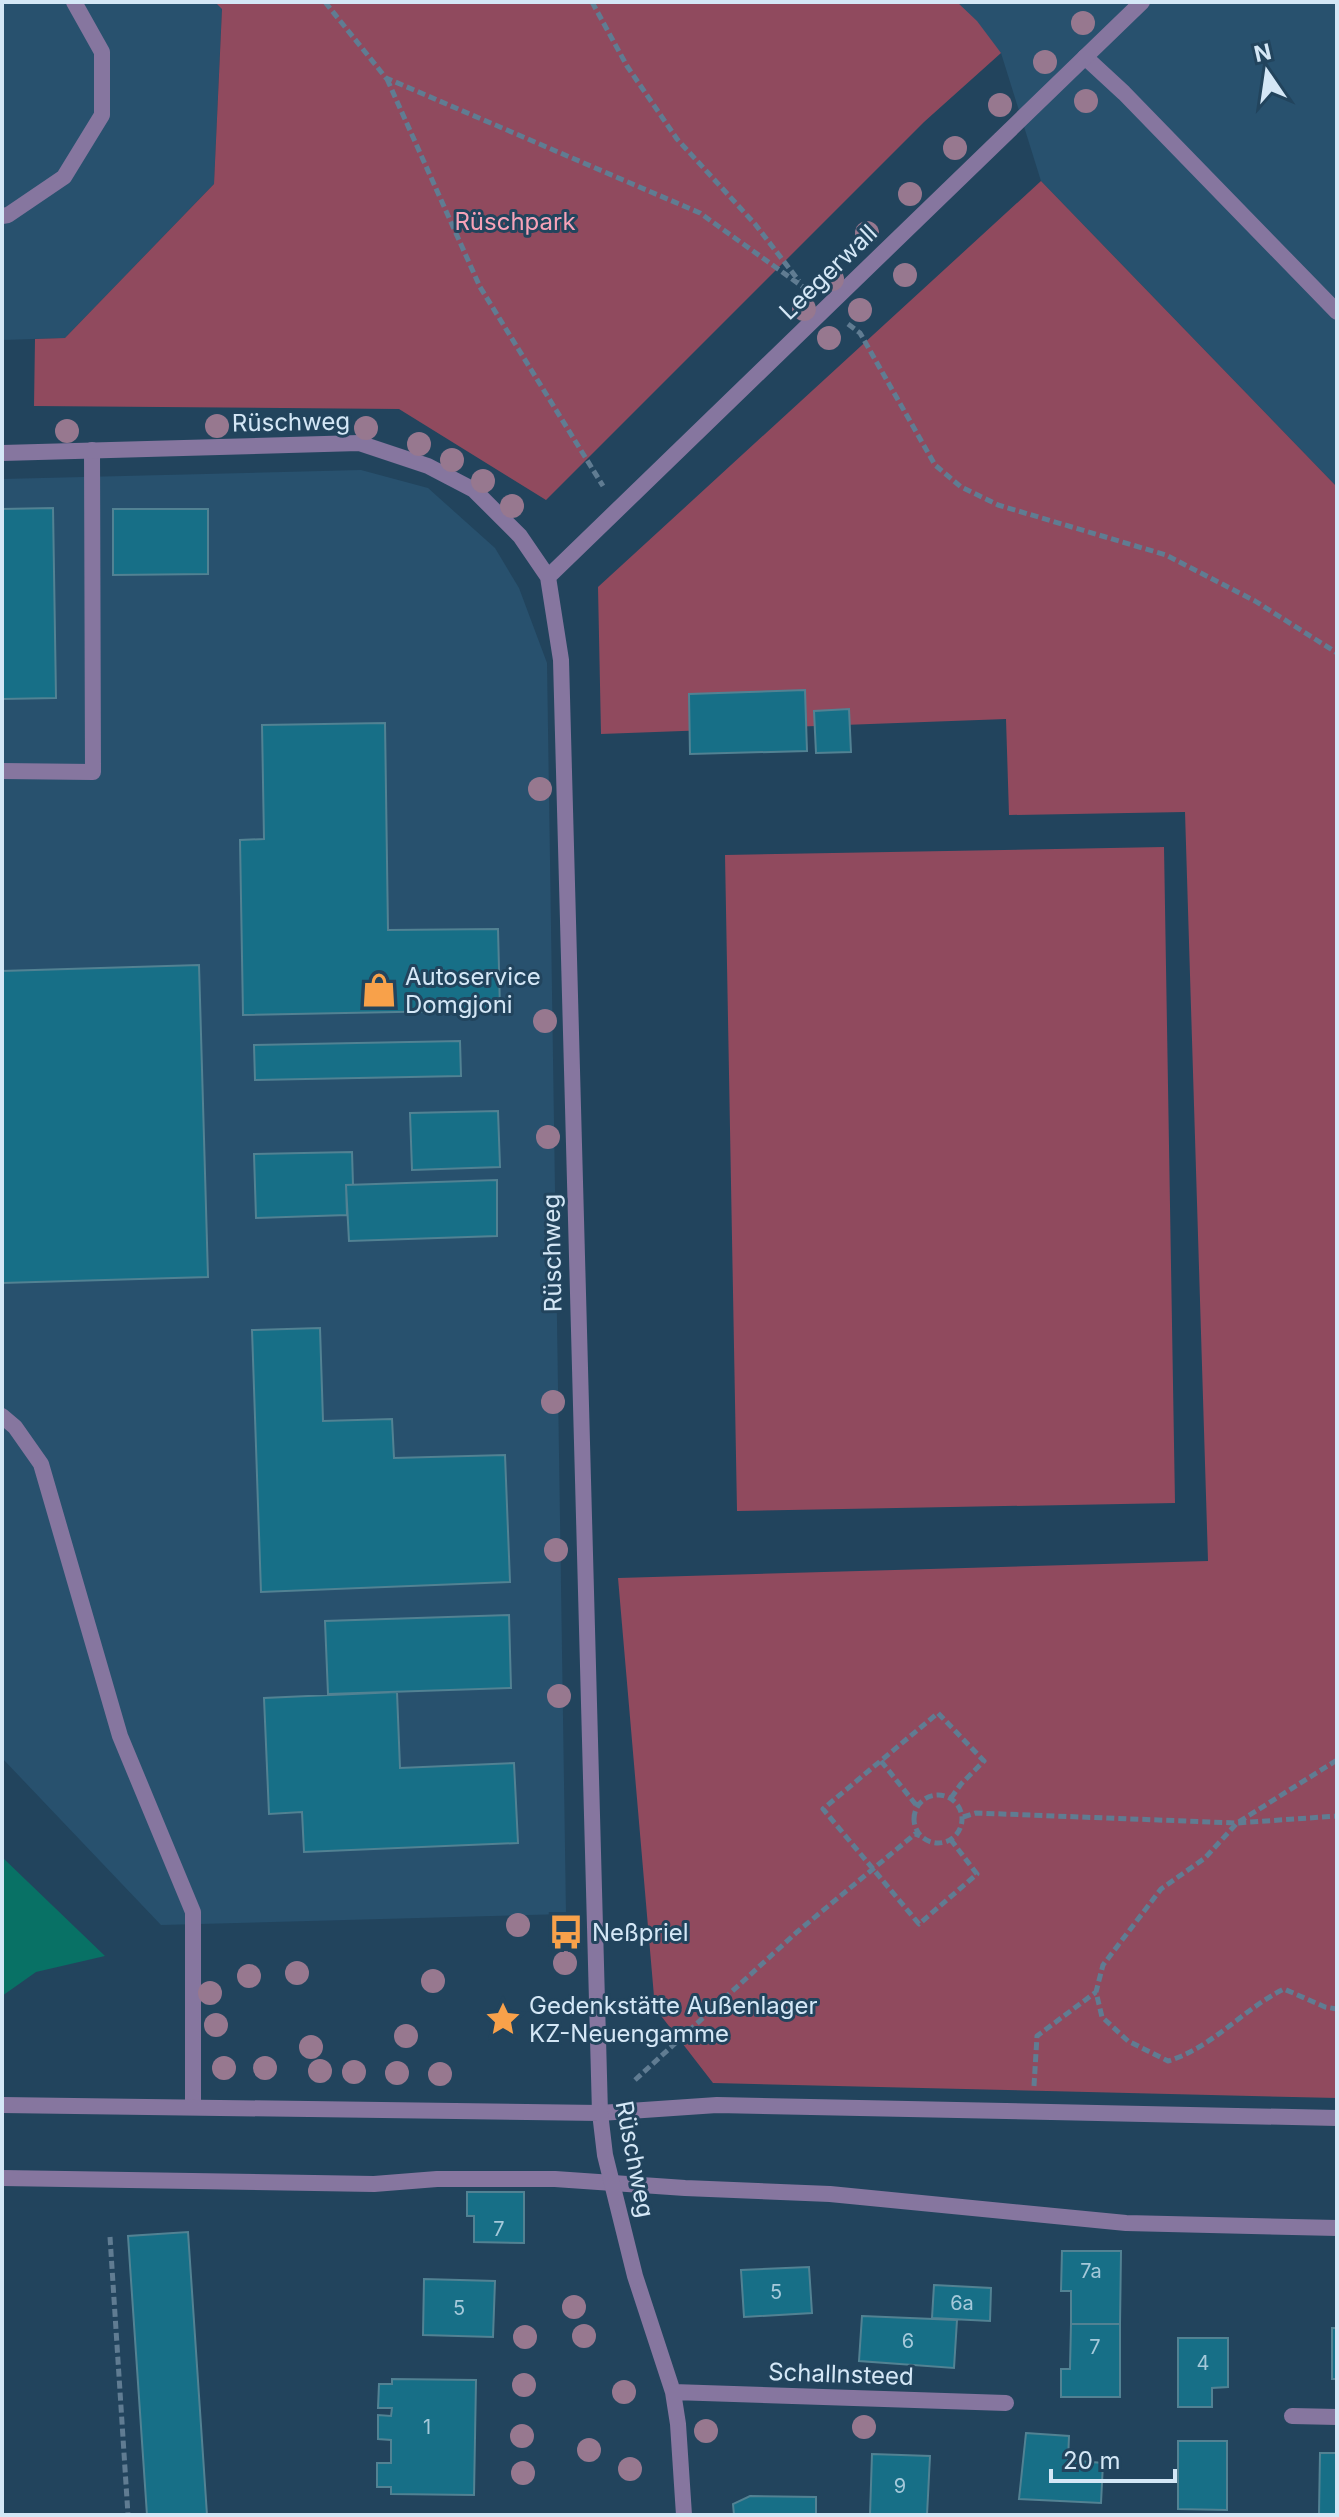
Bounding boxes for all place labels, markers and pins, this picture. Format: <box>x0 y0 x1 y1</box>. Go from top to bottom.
place label: Autoservice Domgjoni <box>405 962 541 1019</box>
shop icon: Autoservice Domgjoni <box>360 971 398 1009</box>
bus stop icon: Neßpriel <box>547 1913 585 1951</box>
place label: Neßpriel <box>592 1918 689 1947</box>
place label: Gedenkstätte Außenlager KZ-Neuengamme <box>529 1991 817 2048</box>
place icon: Gedenkstätte Außenlager KZ-Neuengamme <box>484 2000 522 2038</box>

